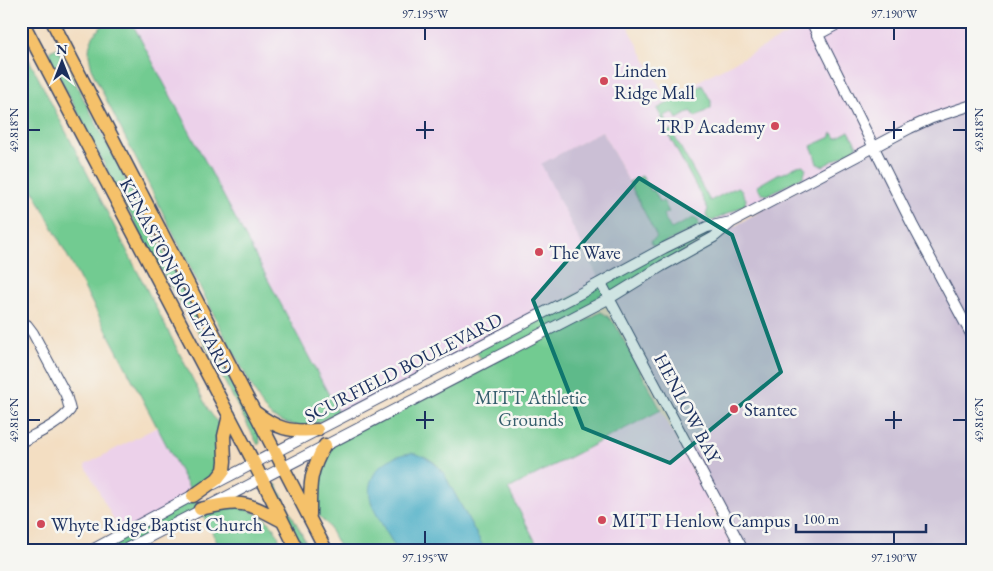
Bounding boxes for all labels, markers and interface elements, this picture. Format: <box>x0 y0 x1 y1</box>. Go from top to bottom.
text: 97.195°W <box>402 6 449 22</box>
text: 97.190°W <box>871 6 918 22</box>
north arrow <box>38 38 88 88</box>
text: N <box>56 40 68 58</box>
place label: Linden Ridge Mall <box>614 58 695 105</box>
marker: Linden Ridge Mall <box>598 75 610 87</box>
text: 49.818°N <box>6 107 22 152</box>
text: 49.818°N <box>971 107 987 152</box>
place label: TRP Academy <box>657 114 766 139</box>
marker: TRP Academy <box>769 120 781 132</box>
street label: KENASTON BOULEVARD <box>114 174 239 379</box>
place label: The Wave <box>549 240 621 265</box>
marker: The Wave <box>533 246 545 258</box>
street label: SCURFIELD BOULEVARD <box>300 307 506 428</box>
street label: HENLOW BAY <box>648 349 728 468</box>
park label: MITT Athletic Grounds <box>475 385 587 432</box>
text: 49.816°N <box>6 397 22 442</box>
place label: Stantec <box>744 397 798 422</box>
text: 49.816°N <box>971 397 987 442</box>
marker: Stantec <box>728 403 740 415</box>
scale bar <box>796 501 926 533</box>
place label: MITT Henlow Campus <box>612 508 790 533</box>
text: 100 m <box>803 509 840 528</box>
place label: Whyte Ridge Baptist Church <box>51 512 263 537</box>
marker: MITT Henlow Campus <box>596 514 608 526</box>
marker: Whyte Ridge Baptist Church <box>35 518 47 530</box>
text: 97.195°W <box>402 550 449 566</box>
text: 97.190°W <box>871 550 918 566</box>

